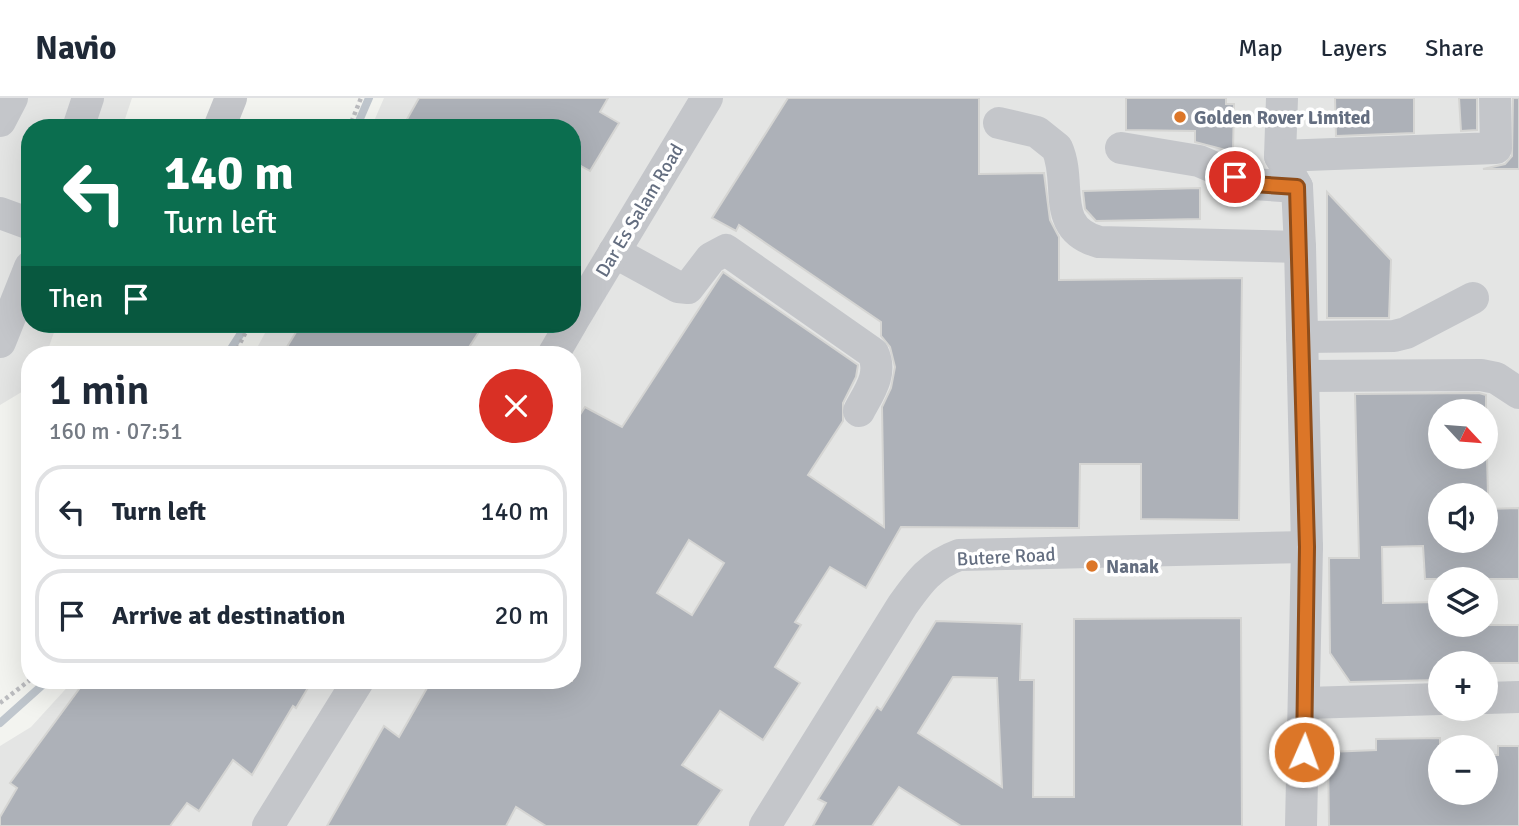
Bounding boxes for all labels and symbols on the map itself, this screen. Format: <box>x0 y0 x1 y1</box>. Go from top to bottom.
place label: Golden Rover Limited <box>1194 106 1371 130</box>
marker: Golden Rover Limited <box>1172 109 1188 125</box>
street label: Dar Es Salam Road <box>591 139 689 282</box>
pin <box>1205 147 1265 207</box>
north arrow <box>1428 399 1498 469</box>
street label: Butere Road <box>956 542 1056 572</box>
place label: Nanak <box>1106 555 1159 579</box>
marker: Nanak <box>1084 558 1100 574</box>
position arrow <box>1267 715 1341 789</box>

